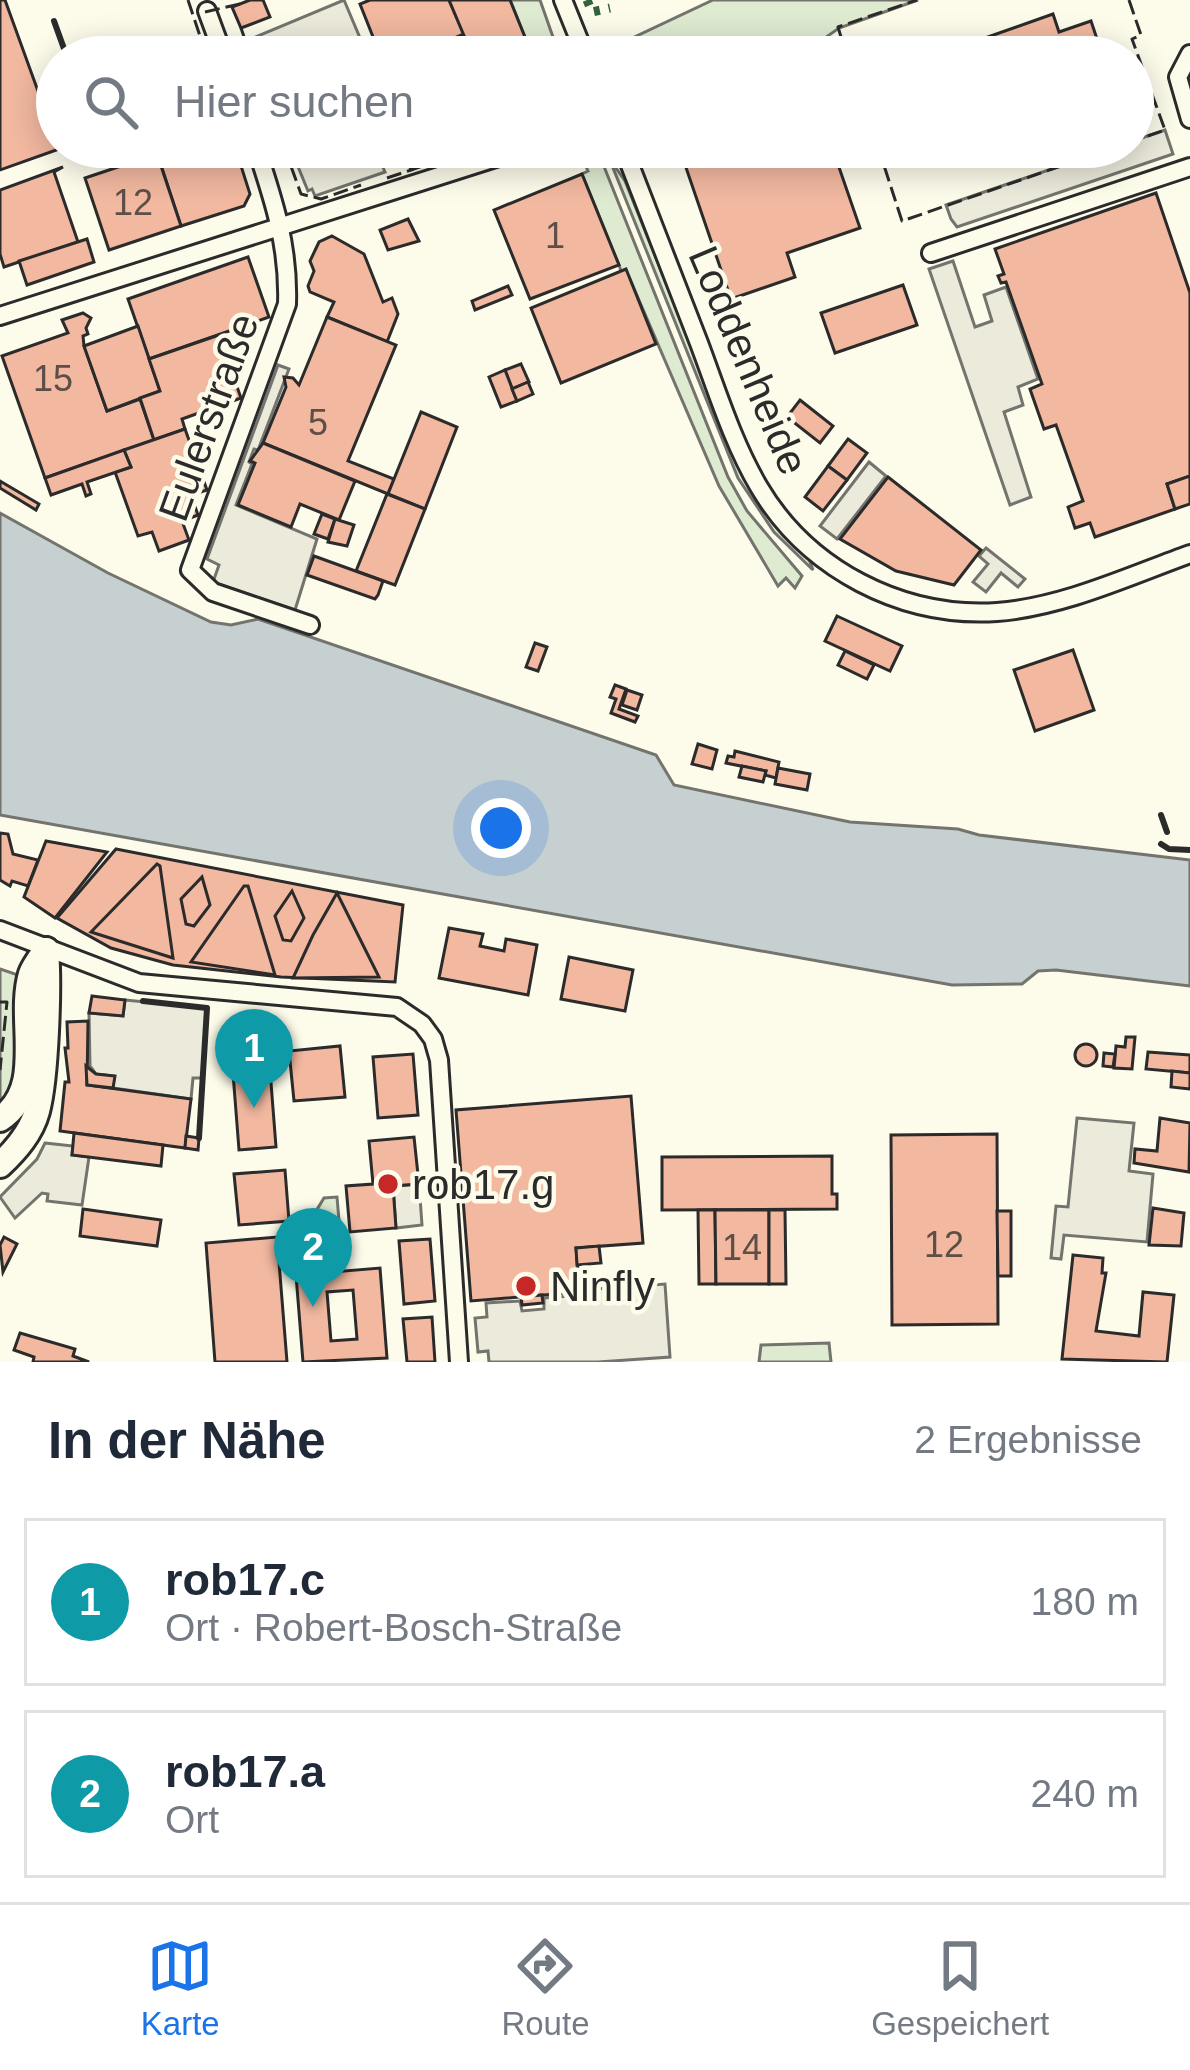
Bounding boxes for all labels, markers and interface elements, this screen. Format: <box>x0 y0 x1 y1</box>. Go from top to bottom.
search box <box>36 36 1154 168</box>
icon: search <box>78 69 144 135</box>
text: Hier suchen <box>174 76 414 127</box>
house number: 12 <box>113 182 153 223</box>
house number: 1 <box>545 215 565 256</box>
street label: Loddenheide <box>679 239 818 481</box>
street label: Eulerstraße <box>149 307 268 527</box>
house number: 15 <box>33 358 73 399</box>
house number: 5 <box>308 402 328 443</box>
your location <box>471 798 531 858</box>
pin: 1 <box>215 1009 293 1108</box>
place label: rob17.g <box>412 1161 554 1208</box>
marker: rob17.g <box>375 1171 401 1197</box>
pin: 2 <box>274 1208 352 1307</box>
house number: 12 <box>924 1224 964 1265</box>
house number: 14 <box>722 1227 762 1268</box>
place label: Ninfly <box>550 1263 655 1310</box>
marker: Ninfly <box>513 1273 539 1299</box>
text: In der Nähe <box>48 1412 326 1469</box>
text: 2 Ergebnisse <box>914 1418 1142 1461</box>
text: rob17.c <box>165 1554 325 1605</box>
text: 1 <box>79 1580 101 1623</box>
text: 180 m <box>1031 1580 1139 1623</box>
text: Ort · Robert-Bosch-Straße <box>165 1606 622 1649</box>
text: rob17.a <box>165 1746 325 1797</box>
text: 2 <box>79 1772 101 1815</box>
text: 240 m <box>1031 1772 1139 1815</box>
text: Ort <box>165 1798 219 1841</box>
tab: Karte <box>141 1933 220 2043</box>
tab: Route <box>501 1933 589 2043</box>
tab: Gespeichert <box>871 1933 1049 2043</box>

